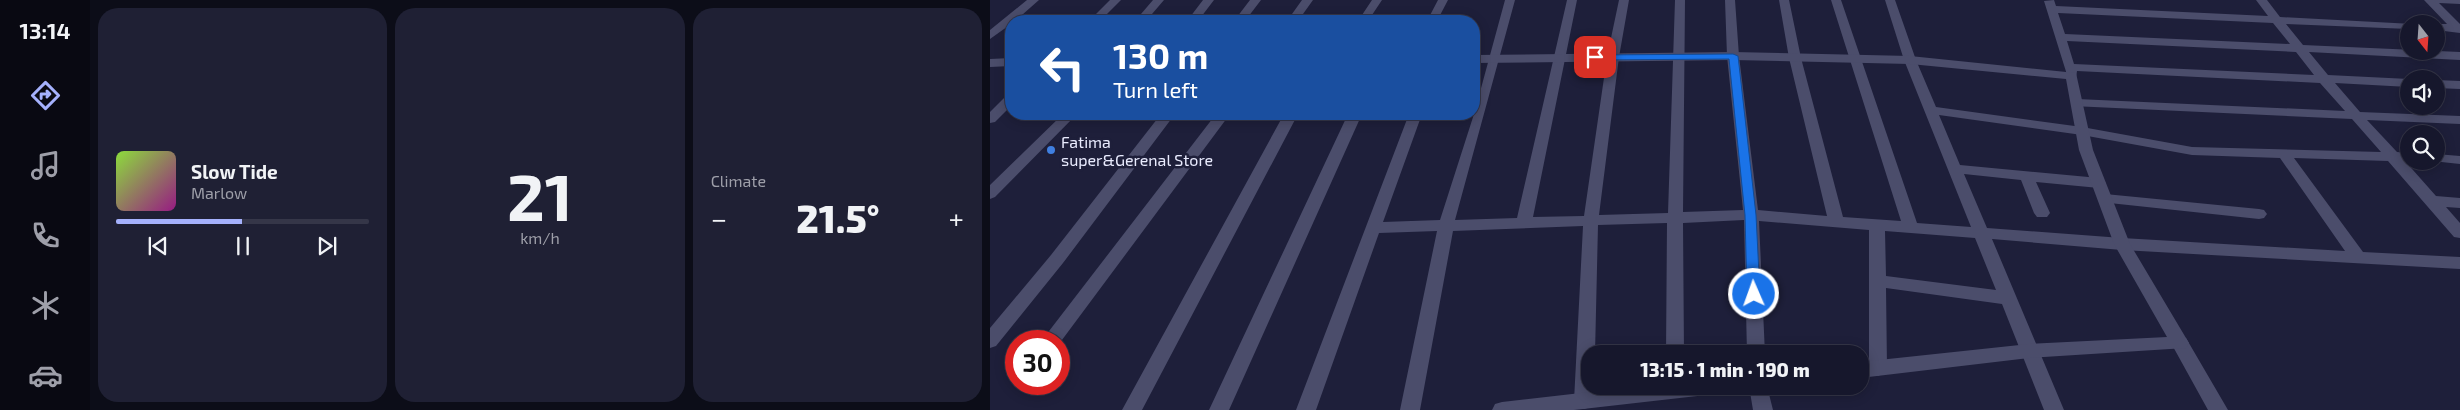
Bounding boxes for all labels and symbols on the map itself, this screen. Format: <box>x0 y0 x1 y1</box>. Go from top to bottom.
north arrow <box>2400 15 2445 60</box>
pin <box>1574 36 1616 78</box>
place label: Fatima super&Gerenal Store <box>1061 132 1213 169</box>
marker: Fatima super&Gerenal Store <box>1045 144 1057 156</box>
position arrow <box>1727 267 1779 319</box>
speed limit sign: 30 <box>1005 330 1070 395</box>

